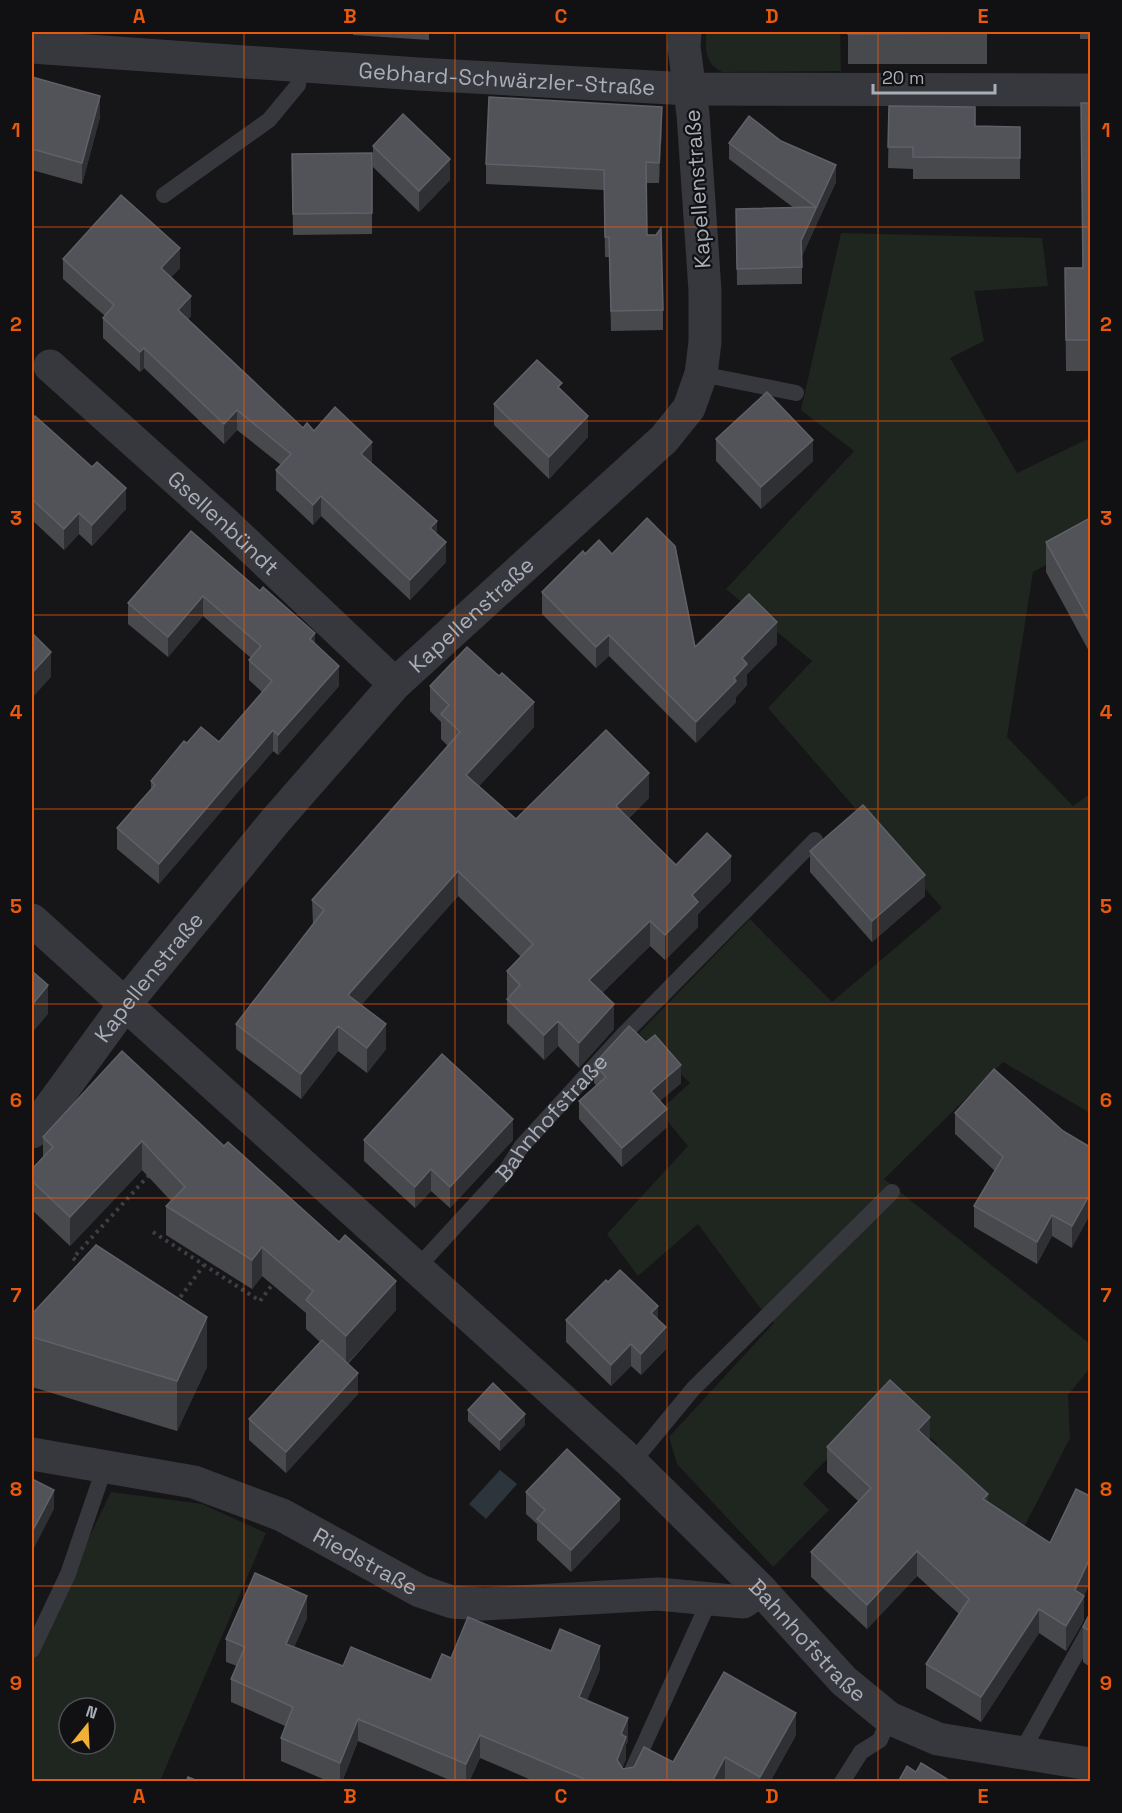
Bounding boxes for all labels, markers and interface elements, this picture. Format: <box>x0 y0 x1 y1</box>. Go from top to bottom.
text: A <box>133 3 146 29</box>
text: B <box>343 3 357 29</box>
text: C <box>555 3 568 29</box>
text: D <box>765 3 779 29</box>
text: E <box>977 3 989 29</box>
street label: Gebhard-Schwärzler-Straße <box>358 56 656 101</box>
scale bar <box>873 57 994 95</box>
text: 20 m <box>882 66 925 89</box>
street label: Kapellenstraße <box>677 108 717 270</box>
text: 1 <box>11 117 21 143</box>
text: 1 <box>1101 117 1111 143</box>
text: 2 <box>10 311 22 337</box>
text: 2 <box>1100 311 1112 337</box>
street label: Gsellenbündt <box>162 464 285 581</box>
text: 3 <box>10 505 22 531</box>
text: 3 <box>1100 505 1112 531</box>
street label: Kapellenstraße <box>403 551 540 679</box>
text: 4 <box>10 699 23 725</box>
text: 4 <box>1100 699 1113 725</box>
text: 5 <box>10 893 22 919</box>
text: 5 <box>1100 893 1112 919</box>
street label: Kapellenstraße <box>88 906 209 1048</box>
street label: Bahnhofstraße <box>489 1048 613 1187</box>
text: 6 <box>10 1087 22 1113</box>
text: 6 <box>1100 1087 1112 1113</box>
text: 7 <box>10 1282 22 1308</box>
text: 7 <box>1100 1282 1112 1308</box>
text: 8 <box>10 1476 22 1502</box>
text: 8 <box>1100 1476 1112 1502</box>
street label: Riedstraße <box>308 1521 423 1601</box>
street label: Bahnhofstraße <box>743 1572 872 1708</box>
text: 9 <box>10 1670 22 1696</box>
text: 9 <box>1100 1670 1112 1696</box>
north arrow <box>57 1696 117 1756</box>
text: N <box>83 1701 100 1724</box>
text: A <box>133 1783 146 1809</box>
text: B <box>343 1783 357 1809</box>
text: C <box>555 1783 568 1809</box>
text: D <box>765 1783 779 1809</box>
text: E <box>977 1783 989 1809</box>

